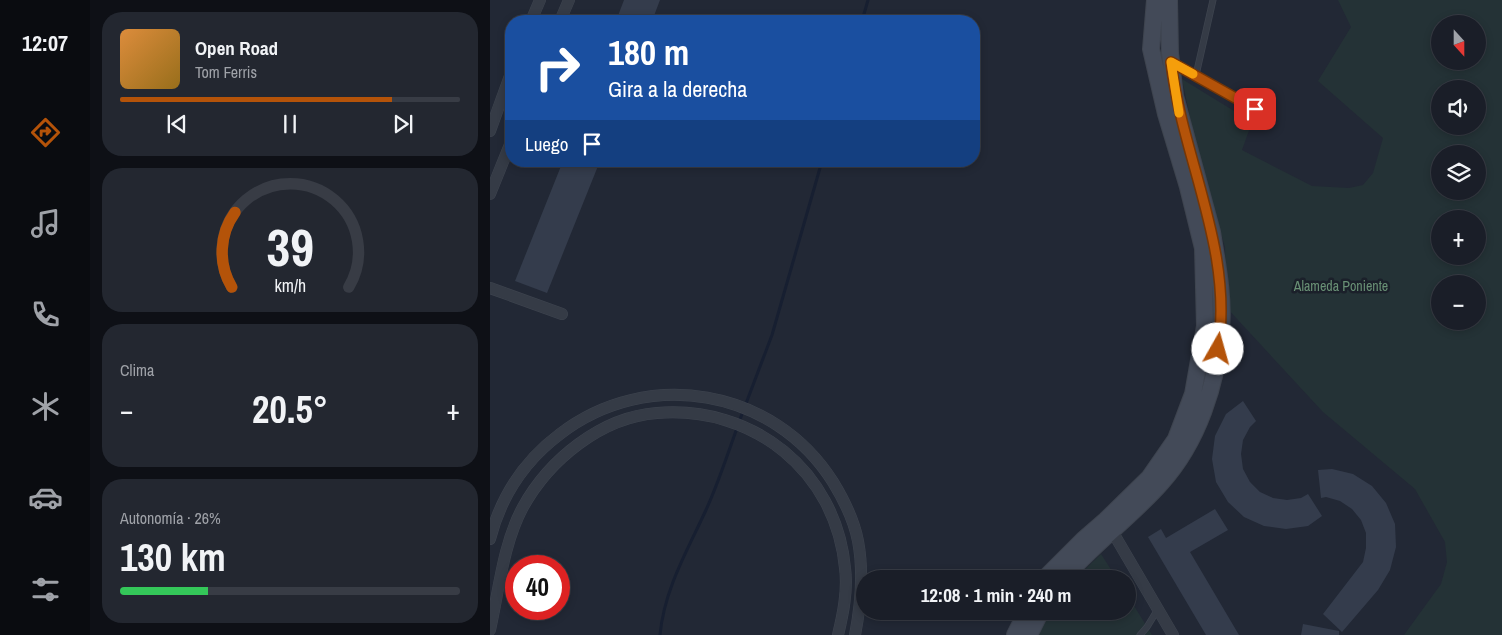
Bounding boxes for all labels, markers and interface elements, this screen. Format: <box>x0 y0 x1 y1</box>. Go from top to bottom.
north arrow <box>1431 15 1486 70</box>
map controls <box>1431 15 1486 330</box>
text: 12:07 <box>22 28 68 58</box>
text: 180 m <box>608 29 689 76</box>
text: Open Road <box>195 35 278 61</box>
icon: right <box>525 35 590 100</box>
text: Tom Ferris <box>195 61 257 83</box>
text: Gira a la derecha <box>608 74 747 104</box>
button: sound <box>1431 80 1486 135</box>
pin <box>1234 88 1276 130</box>
icon: arrive <box>1241 95 1269 123</box>
icon: previous <box>163 110 191 138</box>
icon: pause <box>276 110 304 138</box>
icon: next <box>389 110 417 138</box>
icon: directions <box>28 115 63 150</box>
icon: arrive <box>578 130 606 158</box>
text: Luego <box>525 131 568 157</box>
button: layers <box>1431 145 1486 200</box>
icon: music <box>28 206 63 241</box>
button: + <box>1431 210 1486 265</box>
text: 39 <box>266 212 314 282</box>
text: km/h <box>274 274 306 298</box>
button: − <box>1431 275 1486 330</box>
park label: Alameda Poniente <box>1293 277 1388 295</box>
icon: phone <box>28 297 63 332</box>
position arrow <box>1191 322 1243 374</box>
text: Clima <box>120 359 154 381</box>
text: 20.5° <box>252 384 328 435</box>
icon: climate <box>28 389 63 424</box>
text: − <box>120 391 133 429</box>
text: + <box>447 391 460 429</box>
icon: car <box>28 480 63 515</box>
text: Autonomía · 26% <box>120 507 221 529</box>
text: 130 km <box>120 532 226 583</box>
speed limit sign: 40 <box>505 555 570 620</box>
icon: filters <box>28 572 63 607</box>
text: 12:08 · 1 min · 240 m <box>921 582 1071 608</box>

